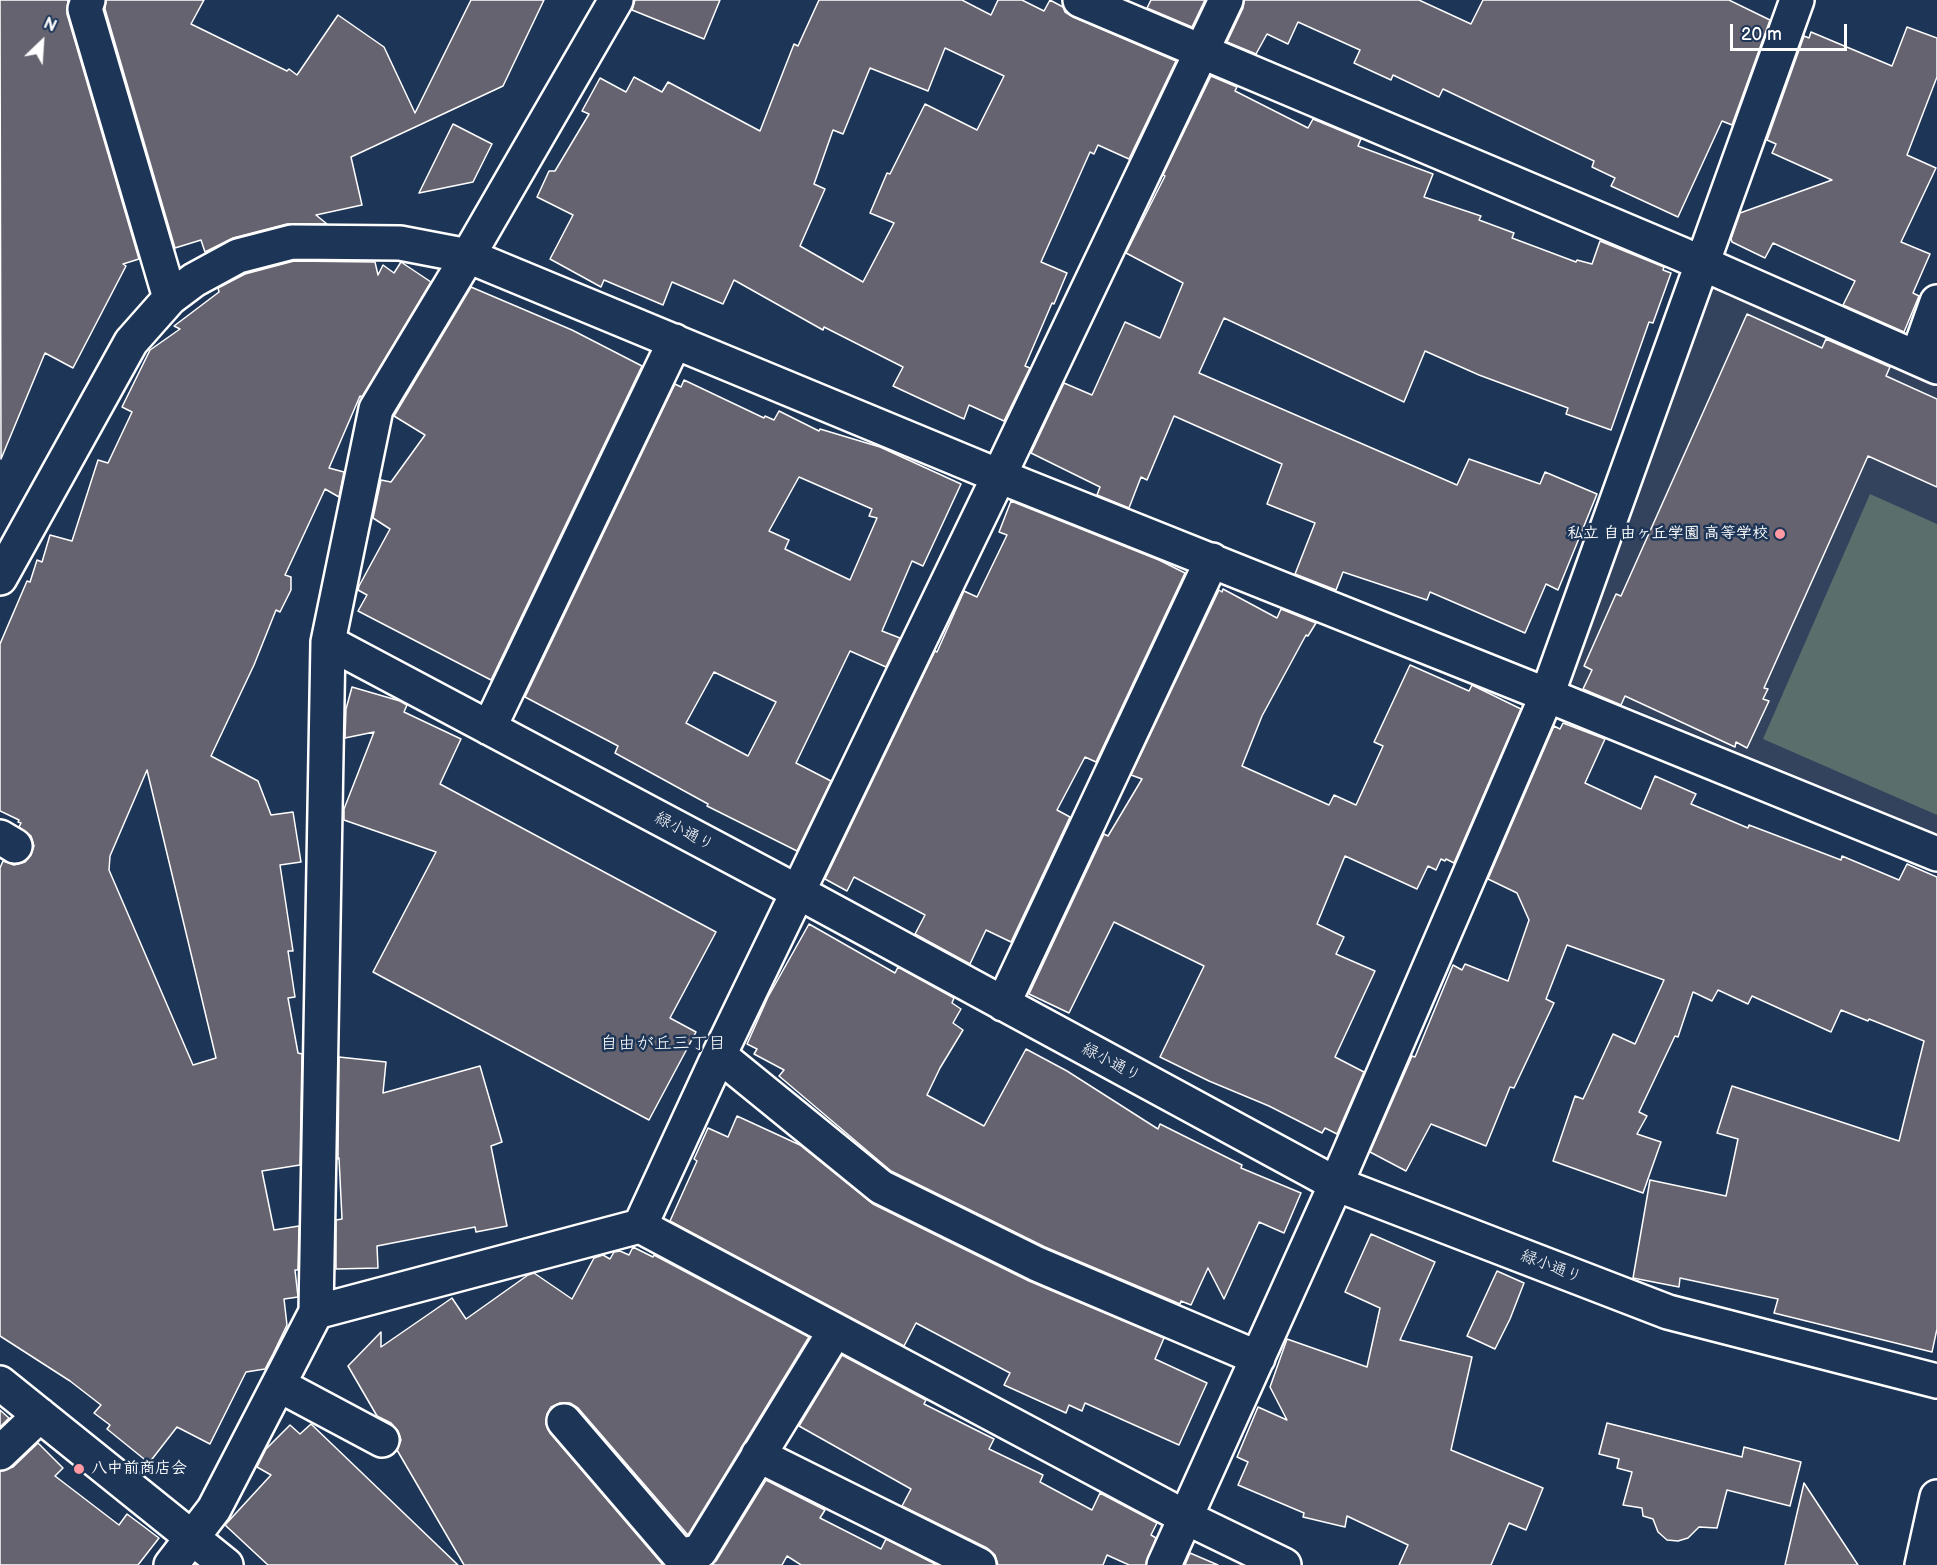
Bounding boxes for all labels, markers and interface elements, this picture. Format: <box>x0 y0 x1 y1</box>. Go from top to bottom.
north arrow <box>12 12 72 72</box>
scale bar <box>1733 12 1850 50</box>
text: N <box>40 14 59 36</box>
text: 20 m <box>1741 24 1782 45</box>
place label: 私立 自由ヶ丘学園 高等学校 <box>1567 524 1768 544</box>
marker: 私立 自由ヶ丘学園 高等学校 <box>1773 527 1787 541</box>
street label: 緑小通り <box>651 809 717 855</box>
district label: 自由が丘三丁目 <box>600 1033 726 1055</box>
street label: 緑小通り <box>1078 1040 1144 1086</box>
street label: 緑小通り <box>1518 1247 1584 1287</box>
place label: 八中前商店会 <box>91 1459 187 1479</box>
marker: 八中前商店会 <box>72 1462 86 1476</box>

